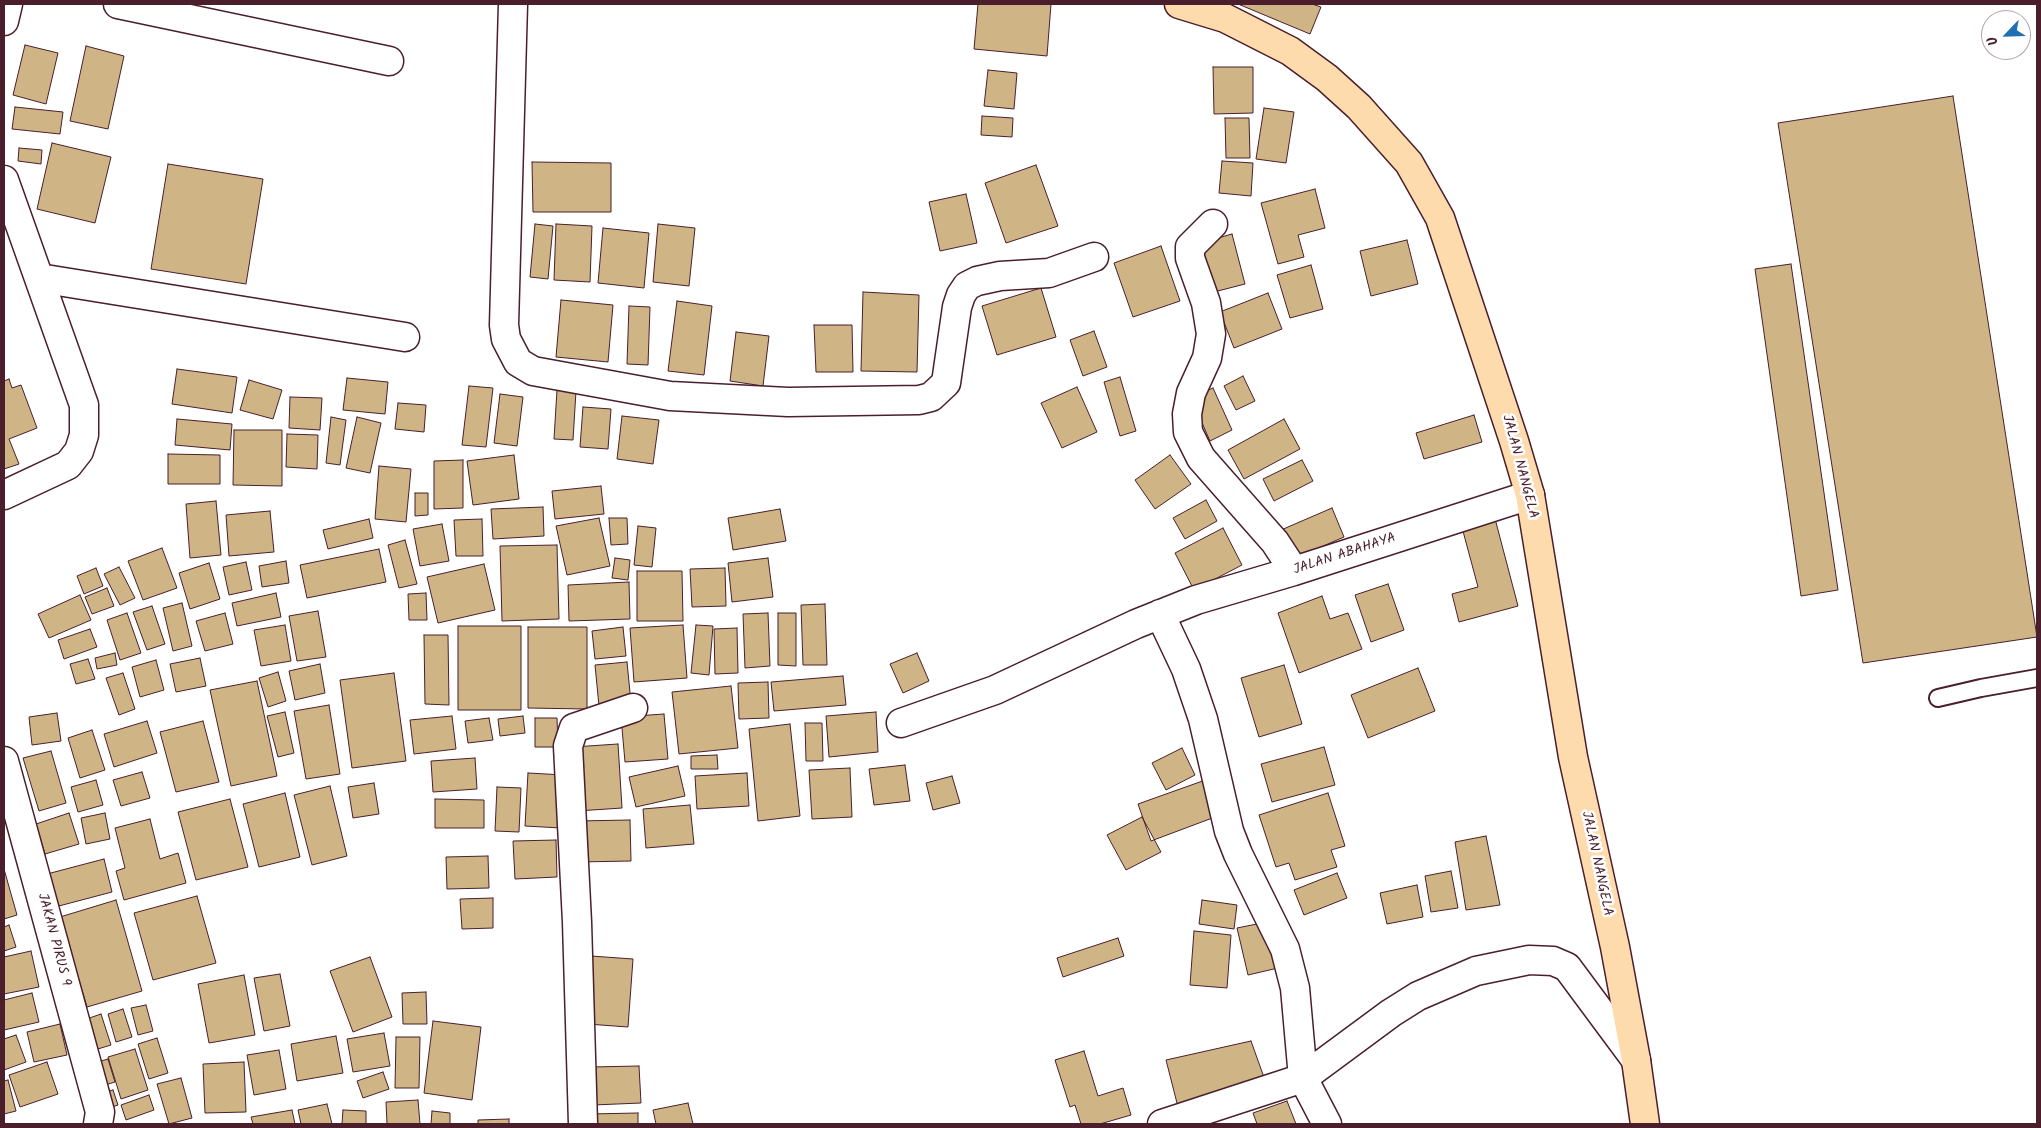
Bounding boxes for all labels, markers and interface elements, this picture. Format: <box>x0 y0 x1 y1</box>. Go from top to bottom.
north arrow <box>1981 10 2031 60</box>
text: U <box>1981 32 2005 49</box>
street label: JALAN NANGELA <box>1497 413 1541 521</box>
street label: JALAN ABAHAYA <box>1292 531 1398 579</box>
street label: JALAN NANGELA <box>1577 810 1615 918</box>
street label: JAKAN PIRUS 9 <box>33 892 73 988</box>

